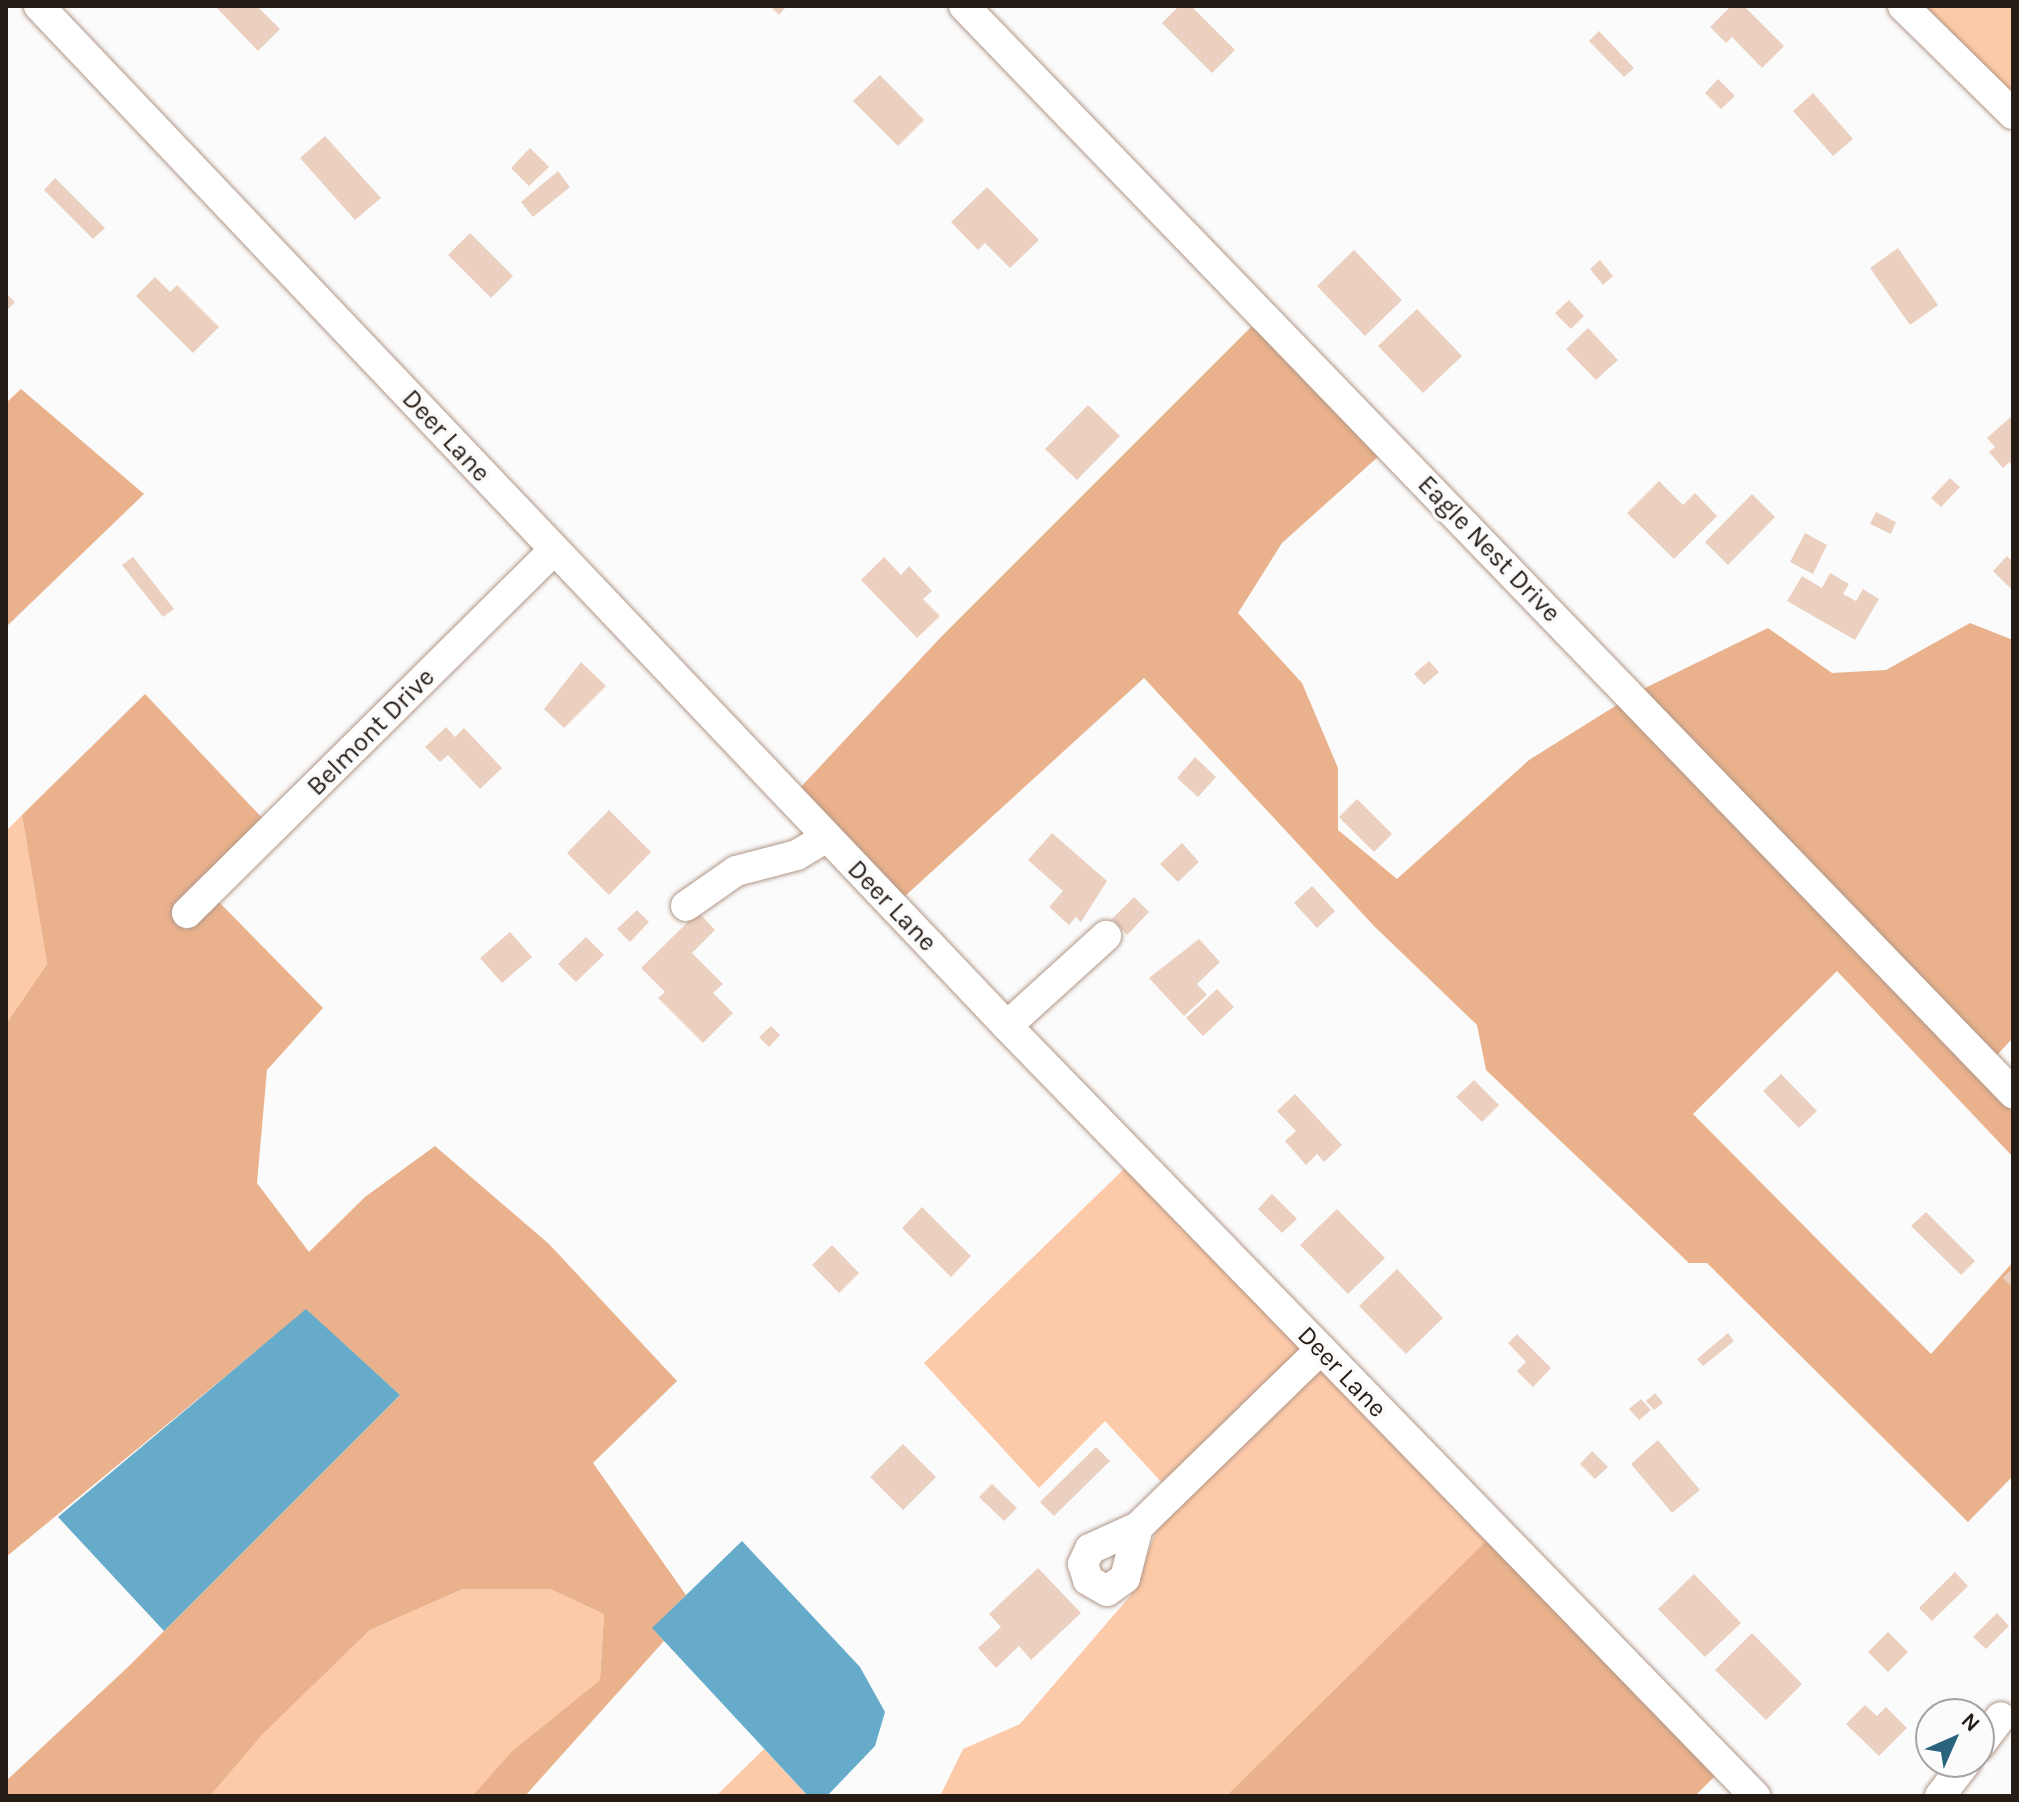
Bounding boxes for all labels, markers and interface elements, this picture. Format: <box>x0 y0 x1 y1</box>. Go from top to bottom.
street label: Deer Lane <box>395 383 497 489</box>
street label: Eagle Nest Drive <box>1411 469 1567 629</box>
street label: Belmont Drive <box>301 662 441 802</box>
street label: Deer Lane <box>841 854 943 958</box>
street label: Deer Lane <box>1291 1320 1393 1424</box>
north arrow <box>1915 1698 1995 1778</box>
text: N <box>1956 1708 1985 1737</box>

